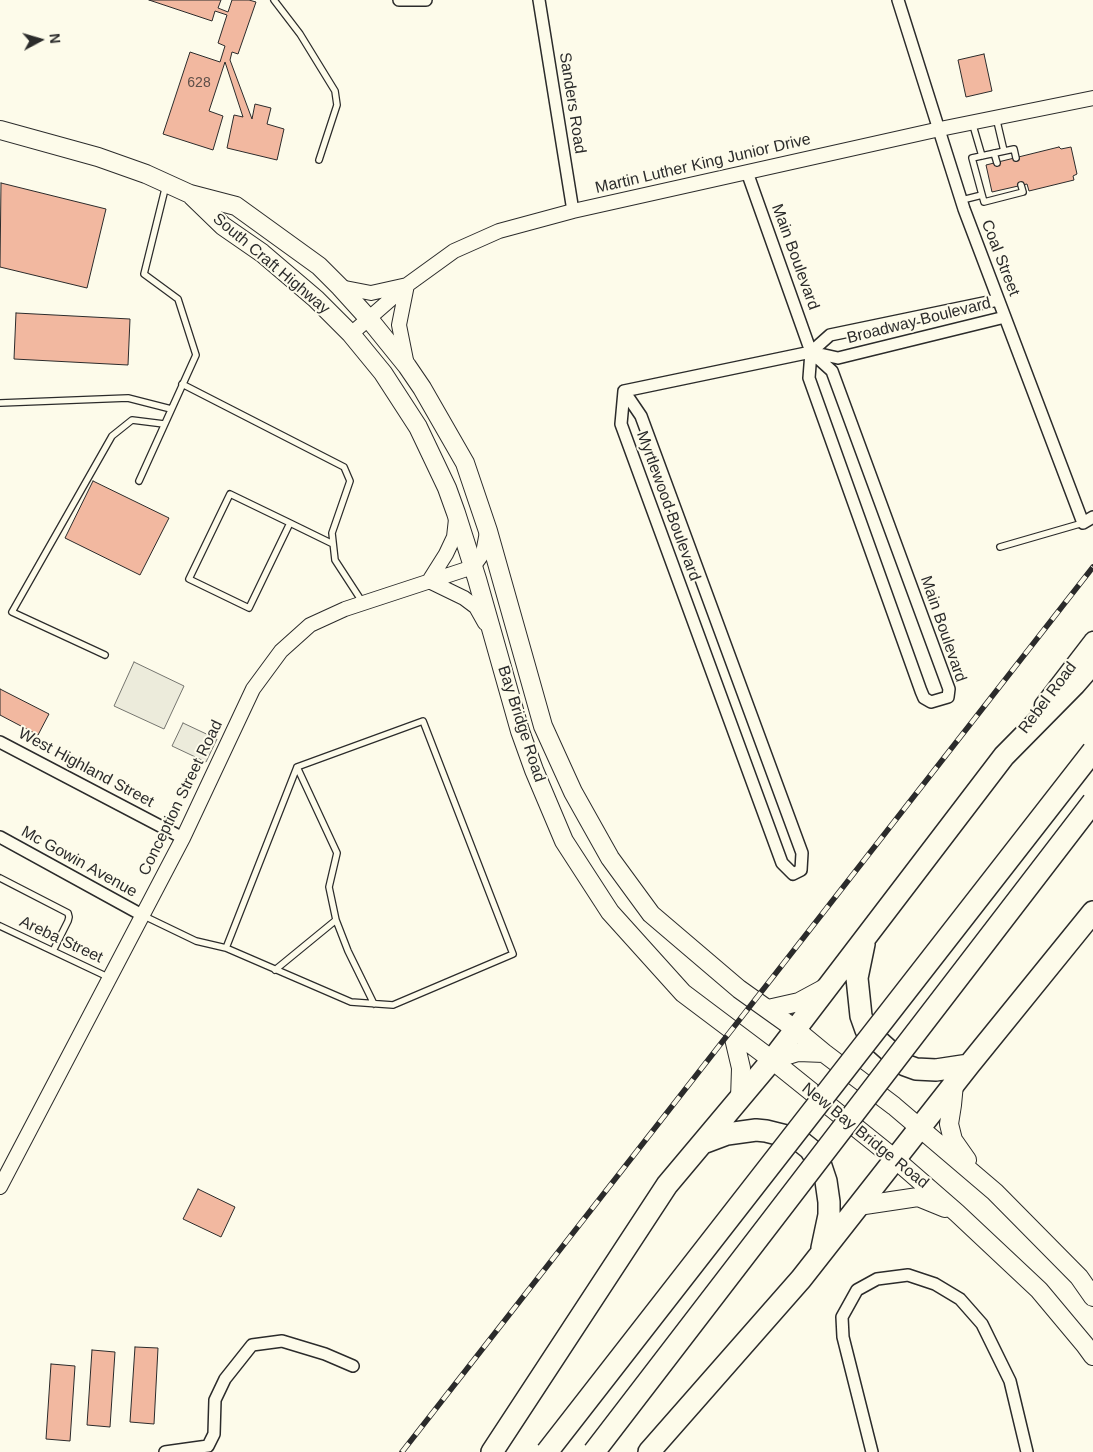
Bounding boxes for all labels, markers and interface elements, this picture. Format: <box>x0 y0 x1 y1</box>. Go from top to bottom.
north arrow <box>15 15 65 65</box>
text: N <box>46 33 63 44</box>
street label: Sanders Road <box>555 51 589 155</box>
house number: 628 <box>187 75 211 91</box>
street label: Martin Luther King Junior Drive <box>593 130 813 198</box>
street label: Main Boulevard <box>767 201 823 313</box>
street label: South Craft Highway <box>209 209 333 319</box>
street label: Coal Street <box>977 217 1023 299</box>
street label: Broadway Boulevard <box>845 294 993 348</box>
street label: Myrtlewood Boulevard <box>632 428 704 584</box>
street label: Main Boulevard <box>916 573 970 685</box>
street label: Rebel Road <box>1015 658 1081 738</box>
street label: Bay Bridge Road <box>493 664 549 784</box>
street label: Conception Street Road <box>135 717 227 879</box>
street label: West Highland Street <box>15 724 157 812</box>
street label: Mc Gowin Avenue <box>18 822 140 902</box>
street label: Areba Street <box>16 912 106 968</box>
street label: New Bay Bridge Road <box>798 1079 932 1193</box>

